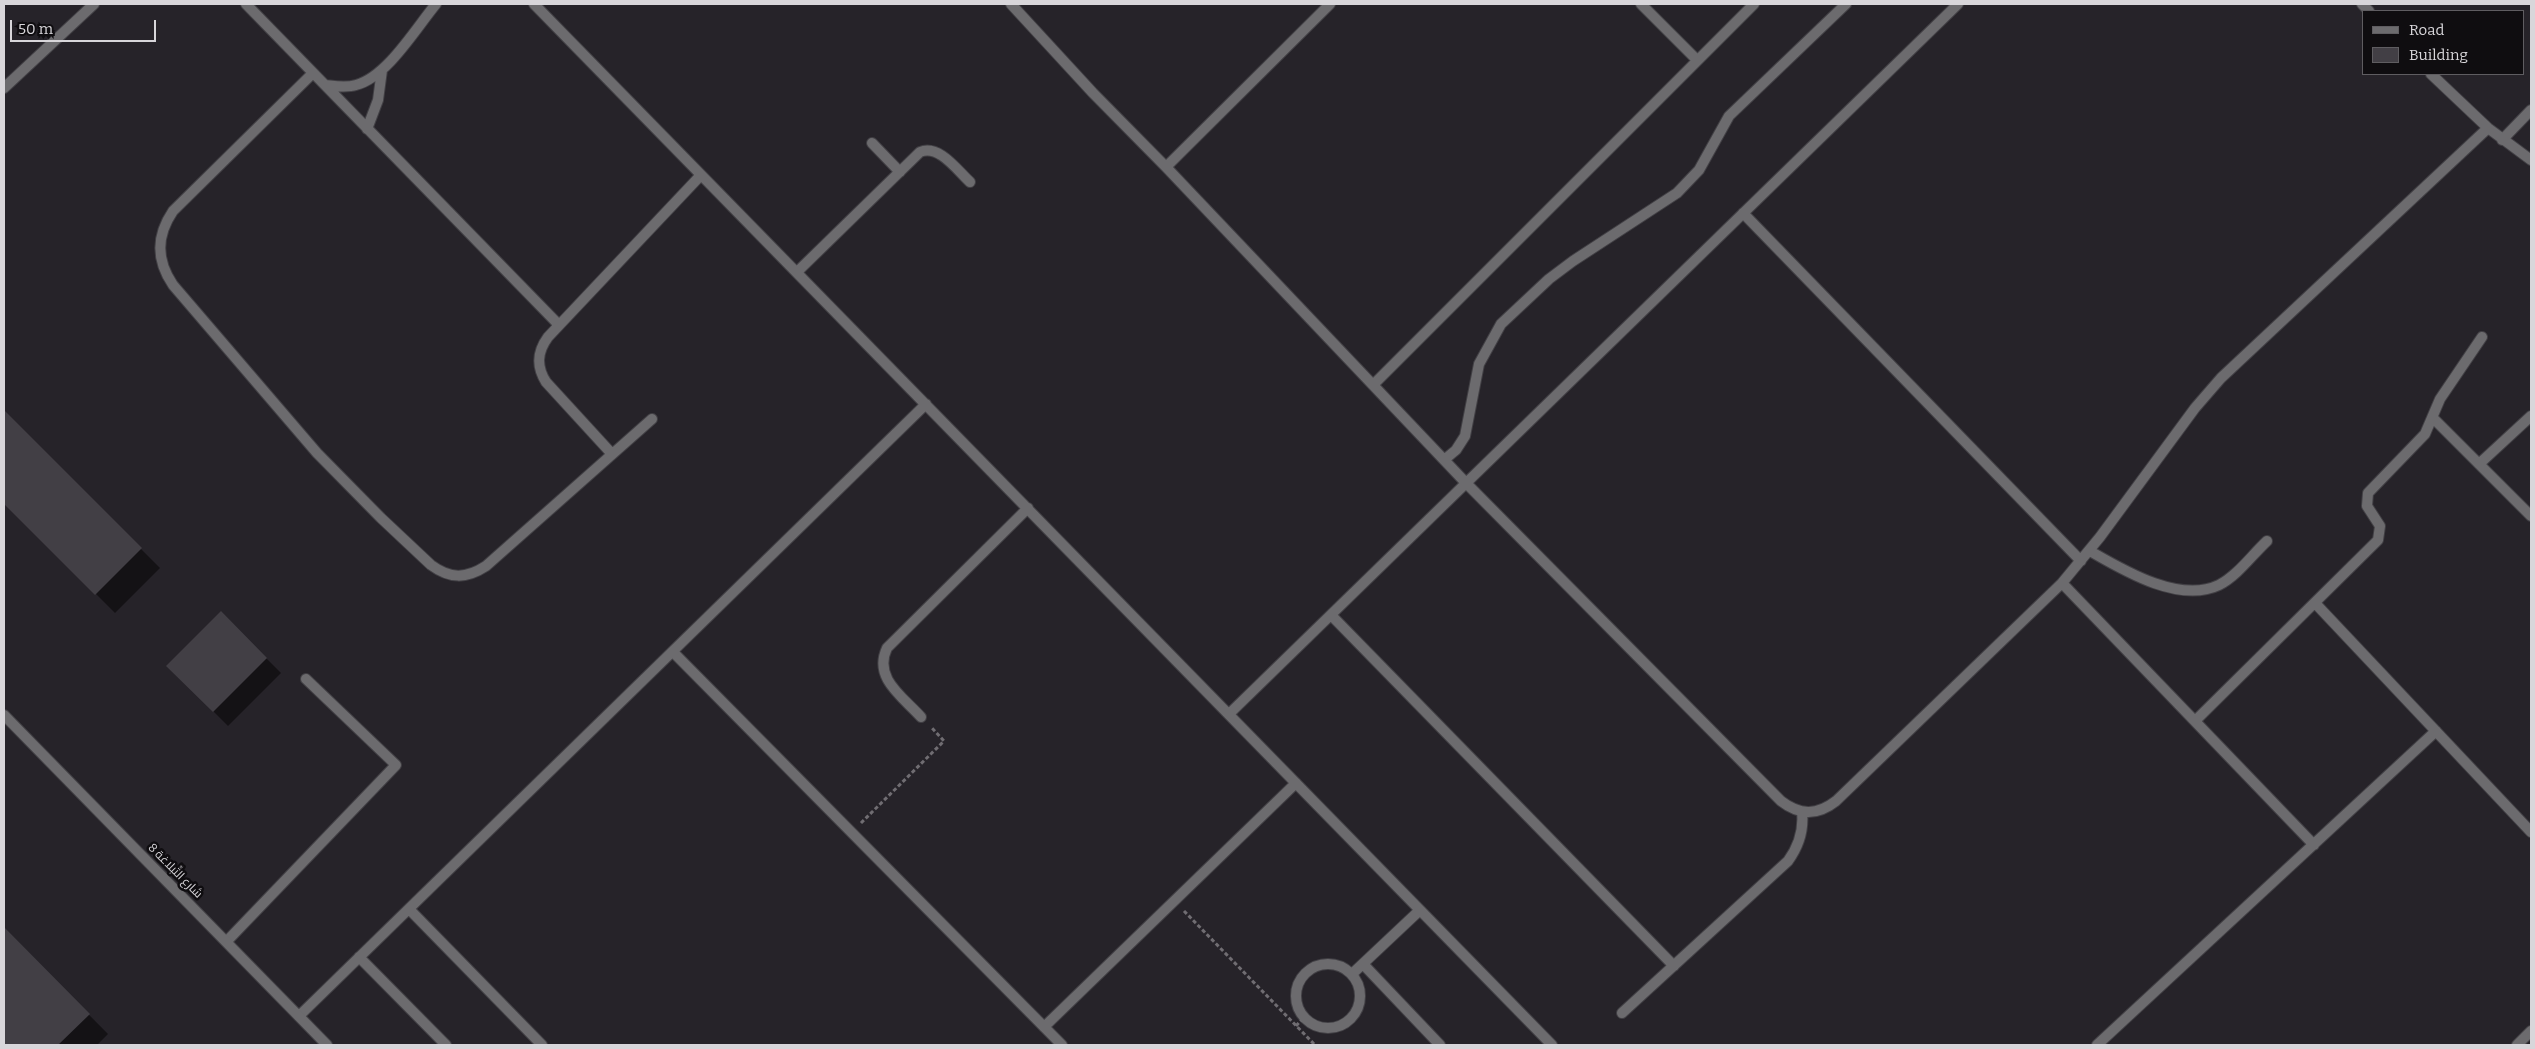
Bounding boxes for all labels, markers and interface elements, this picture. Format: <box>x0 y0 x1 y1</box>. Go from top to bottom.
scale bar <box>12 10 159 42</box>
legend <box>2362 10 2525 75</box>
text: 50 m <box>18 20 53 38</box>
text: Road <box>2409 21 2444 39</box>
text: Building <box>2409 46 2468 64</box>
street label: شارع التِّبلاغة 8 <box>145 841 205 901</box>

